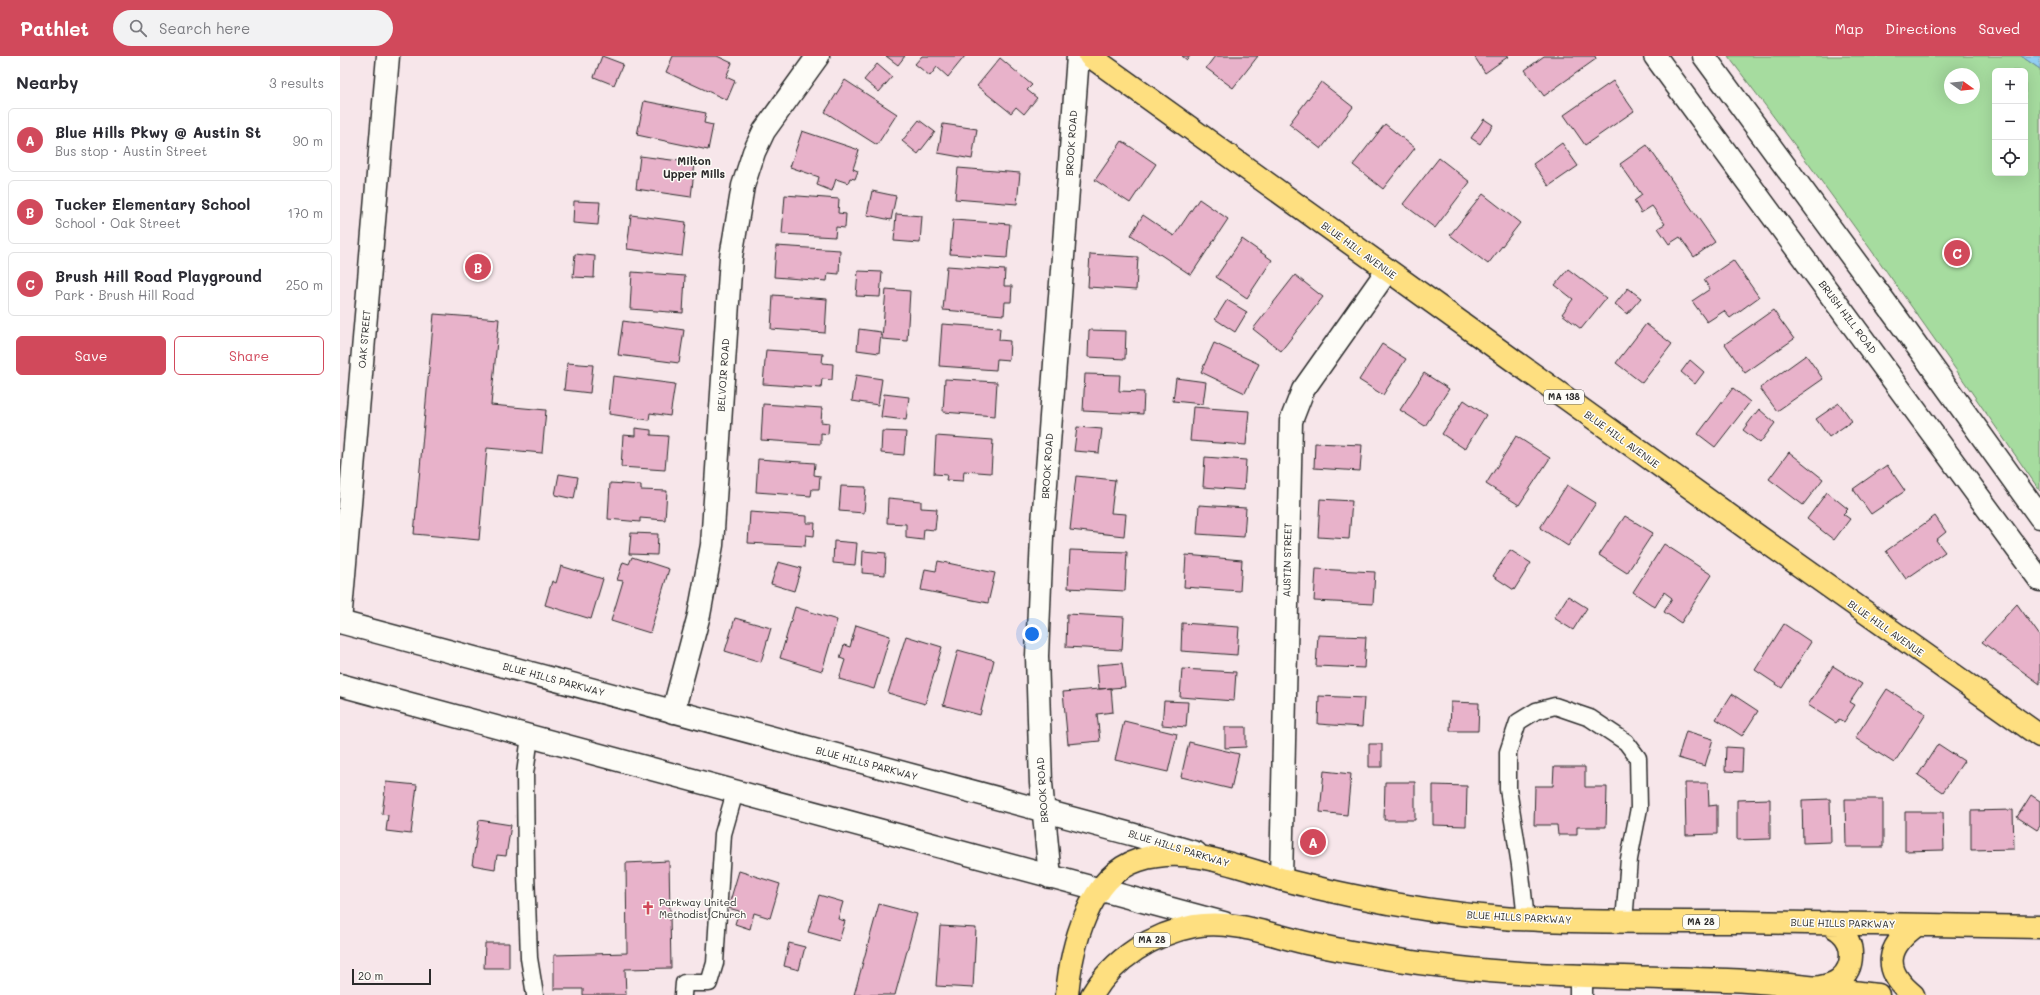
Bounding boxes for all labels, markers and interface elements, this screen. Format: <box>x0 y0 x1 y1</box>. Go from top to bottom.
search box <box>113 10 393 46</box>
text: Pathlet <box>20 16 89 41</box>
icon: search <box>127 17 149 39</box>
text: Search here <box>159 18 250 38</box>
text: Map <box>1835 19 1863 38</box>
text: Directions <box>1885 19 1956 38</box>
text: Saved <box>1978 19 2020 38</box>
north arrow <box>1944 68 1980 104</box>
map controls <box>1992 68 2028 176</box>
button: + <box>1992 68 2028 104</box>
text: Nearby <box>16 71 78 93</box>
text: 3 results <box>269 74 324 91</box>
button: − <box>1992 104 2028 140</box>
street label: BROOK ROAD <box>1062 110 1080 176</box>
text: Blue Hills Pkwy @ Austin St <box>55 122 261 142</box>
text: A <box>25 132 35 149</box>
text: 90 m <box>293 132 323 149</box>
button: locate <box>1992 140 2028 176</box>
text: Bus stop · Austin Street <box>55 142 207 159</box>
district label: Milton Upper Mills <box>663 153 725 181</box>
text: Tucker Elementary School <box>55 194 250 214</box>
text: B <box>26 204 34 221</box>
text: 170 m <box>287 204 323 221</box>
text: School · Oak Street <box>55 214 181 231</box>
street label: BLUE HILL AVENUE <box>1319 218 1400 282</box>
pin: C <box>1944 238 1970 268</box>
pin: B <box>465 252 491 282</box>
text: Brush Hill Road Playground <box>55 266 262 286</box>
text: C <box>25 276 35 293</box>
text: 250 m <box>286 276 323 293</box>
street label: BRUSH HILL ROAD <box>1816 277 1880 357</box>
text: Park · Brush Hill Road <box>55 286 194 303</box>
street label: OAK STREET <box>354 309 374 369</box>
button: Save <box>16 336 166 375</box>
button: Share <box>174 336 324 375</box>
street label: BELVOIR ROAD <box>713 338 733 412</box>
road number: MA 138 <box>1544 390 1584 404</box>
street label: BLUE HILL AVENUE <box>1582 407 1663 471</box>
street label: BROOK ROAD <box>1038 433 1056 499</box>
street label: AUSTIN STREET <box>1279 522 1295 597</box>
street label: BLUE HILL AVENUE <box>1845 597 1927 660</box>
your location <box>1022 624 1042 644</box>
street label: BLUE HILLS PARKWAY <box>502 659 606 699</box>
street label: BLUE HILLS PARKWAY <box>815 743 919 783</box>
street label: BROOK ROAD <box>1033 757 1051 823</box>
street label: BLUE HILLS PARKWAY <box>1127 826 1231 870</box>
pin: A <box>1300 827 1326 857</box>
place label: Parkway United Methodist Church <box>659 895 746 921</box>
church icon: Parkway United Methodist Church <box>640 900 656 916</box>
street label: BLUE HILLS PARKWAY <box>1466 907 1572 927</box>
road number: MA 28 <box>1683 915 1719 929</box>
street label: BLUE HILLS PARKWAY <box>1790 915 1896 931</box>
road number: MA 28 <box>1134 933 1170 947</box>
scale bar <box>352 967 431 986</box>
text: 20 m <box>358 968 383 983</box>

